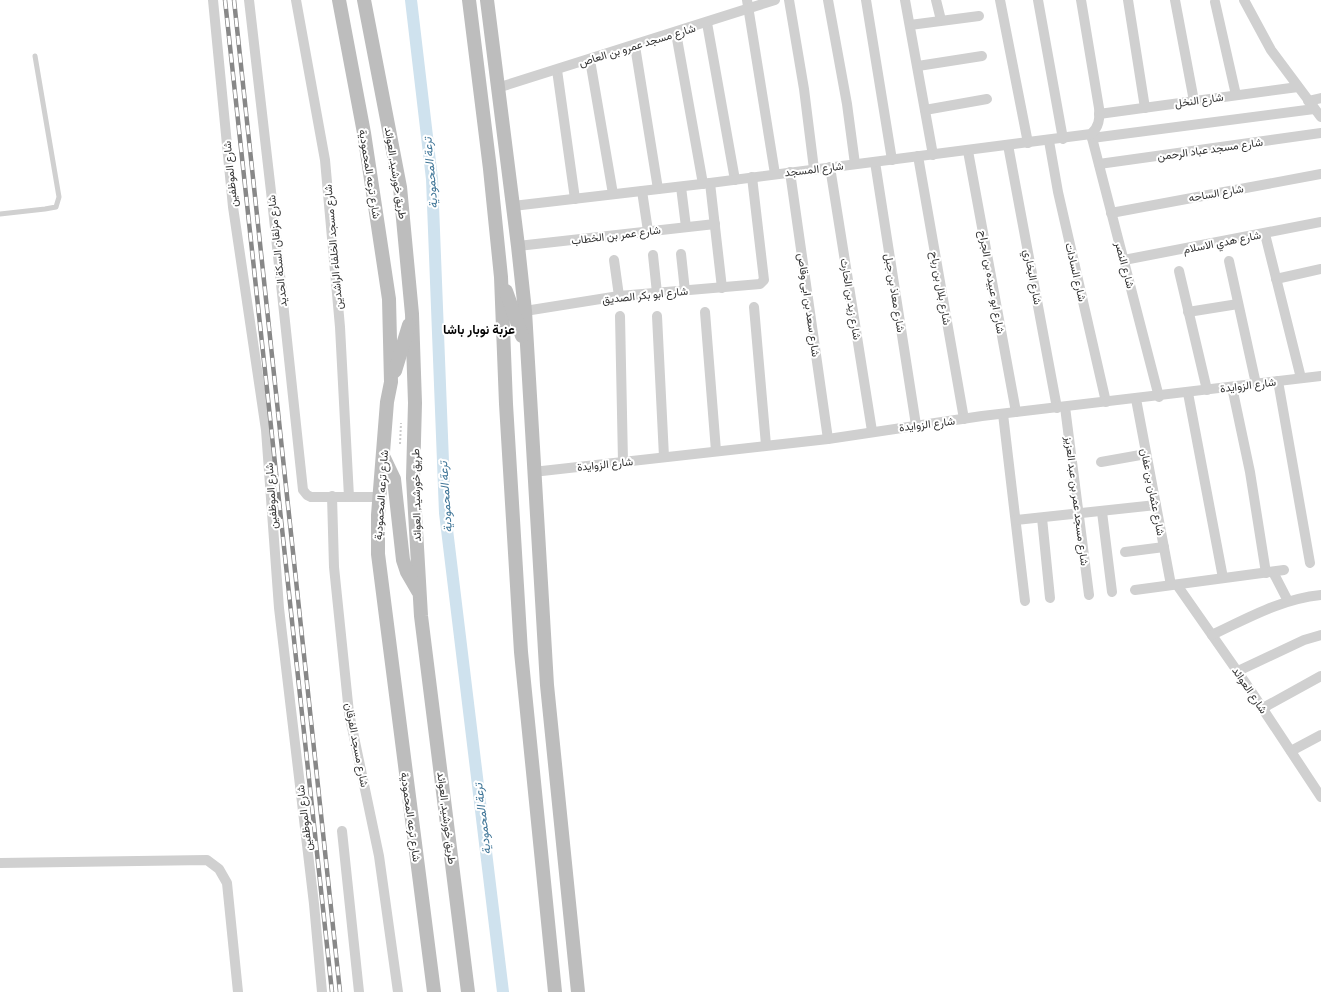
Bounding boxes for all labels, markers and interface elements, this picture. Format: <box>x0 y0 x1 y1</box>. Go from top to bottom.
street label: شارع مسجد عمرو بن العاص <box>577 20 698 70</box>
street label: شارع النخل <box>1174 90 1225 111</box>
street label: طريق خورشيد, العوائد <box>382 126 410 220</box>
street label: شارع ترعه المحمودية <box>355 128 384 220</box>
water label: ترعة المحمودية <box>419 135 442 209</box>
street label: شارع مسجد عباد الرحمن <box>1156 135 1264 164</box>
street label: شارع الموظفين <box>220 140 241 208</box>
street label: شارع المسجد <box>784 158 845 181</box>
street label: شارع الساحه <box>1187 181 1245 206</box>
street label: شارع مسجد الخلفاء الراشدين <box>321 183 346 310</box>
street label: شارع مزلقان السكة الحديد <box>264 194 291 308</box>
street label: شارع عمر بن الخطاب <box>570 223 662 248</box>
street label: شارع هدي الاسلام <box>1182 228 1263 259</box>
street label: شارع ابو عبيده بن الجراح <box>975 229 1008 335</box>
street label: شارع النصر <box>1111 239 1138 290</box>
street label: شارع السادات <box>1061 241 1090 303</box>
street label: شارع البخاري <box>1018 248 1045 307</box>
street label: شارع بلال بن رباح <box>927 250 954 326</box>
street label: شارع سعد بن ابى وقاص <box>794 252 823 358</box>
street label: شارع معاذ بن جبل <box>881 253 908 334</box>
street label: شارع زيد بن الحارث <box>837 257 864 341</box>
street label: شارع ابو بكر الصديق <box>601 283 689 307</box>
district label: عزبة نوبار باشا <box>443 321 515 338</box>
street label: شارع الزوايدة <box>1219 375 1277 396</box>
street label: شارع الزوايدة <box>898 414 956 435</box>
street label: شارع مسجد عمر بن عبد العزيز <box>1061 435 1092 567</box>
street label: شارع عثمان بن عفان <box>1137 447 1168 537</box>
street label: طريق خورشيد, العوائد <box>408 448 424 542</box>
street label: شارع ترعه المحمودية <box>371 449 392 541</box>
street label: شارع الزوايدة <box>576 454 634 475</box>
water label: ترعة المحمودية <box>435 459 456 533</box>
street label: شارع الموظفين <box>262 462 281 530</box>
street label: شارع العوائد <box>1228 664 1271 717</box>
street label: شارع مسجد الفرقان <box>341 702 372 789</box>
street label: شارع ترعه المحمودية <box>397 771 424 863</box>
street label: طريق خورشيد, العوائد <box>434 771 460 865</box>
water label: ترعة المحمودية <box>470 781 495 855</box>
street label: شارع الموظفين <box>293 784 316 852</box>

